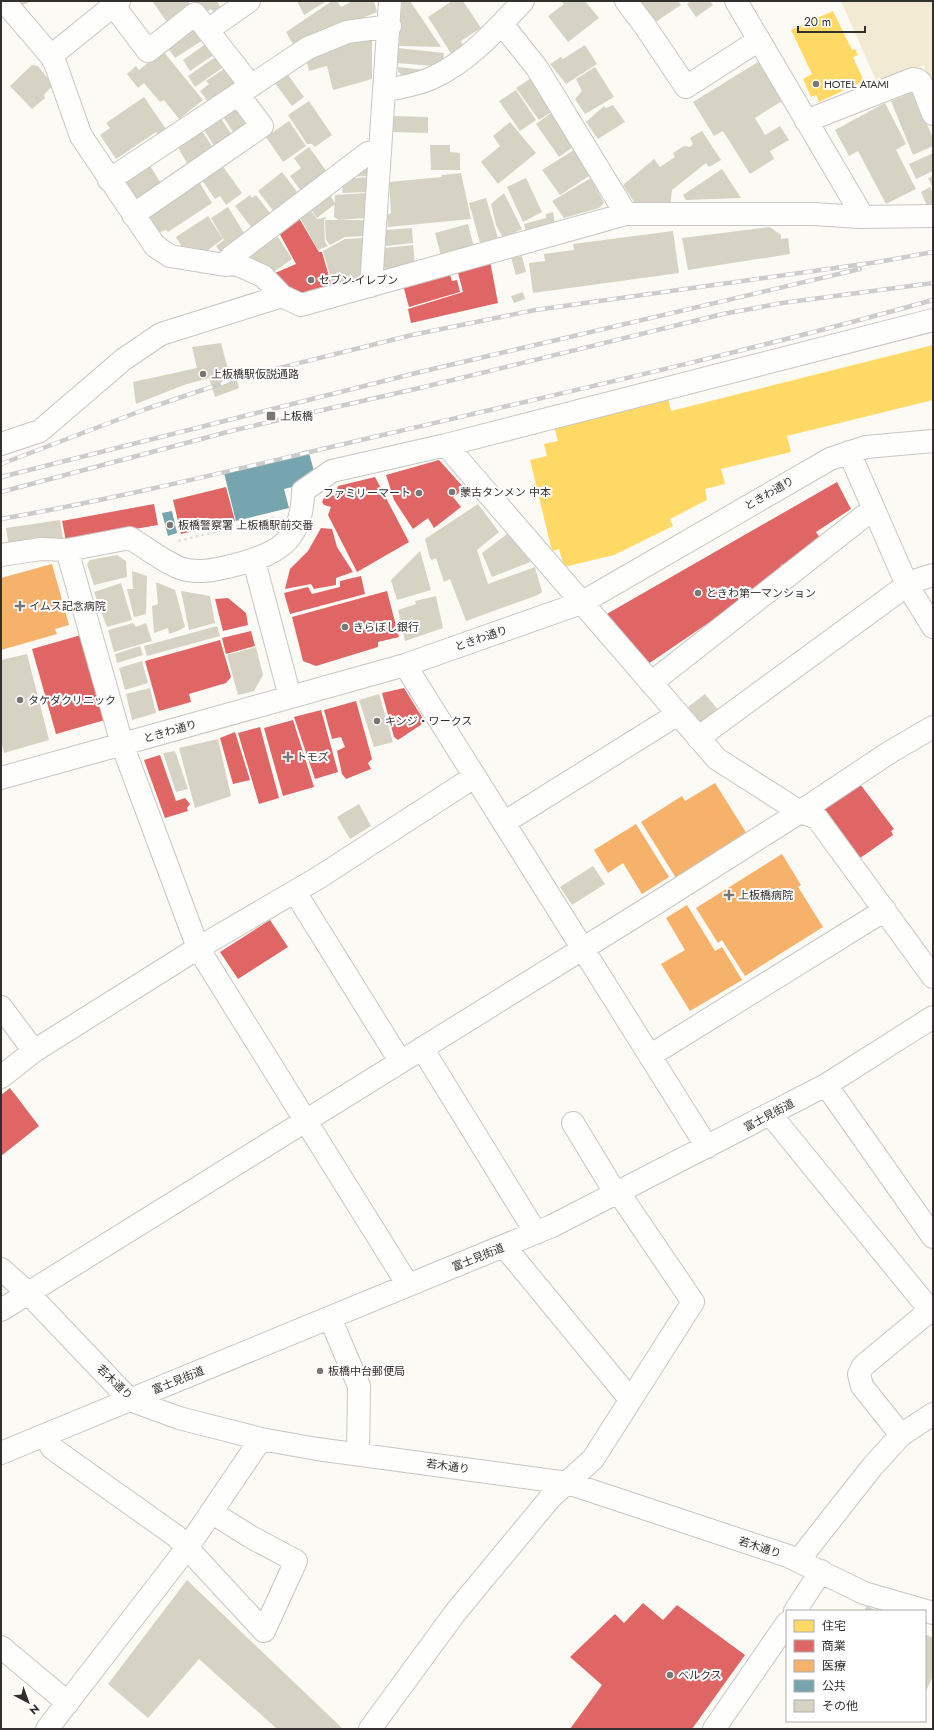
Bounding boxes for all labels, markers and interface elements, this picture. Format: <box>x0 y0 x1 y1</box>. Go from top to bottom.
scale bar <box>798 8 865 34</box>
text: 20 m <box>804 13 831 31</box>
place label: HOTEL ATAMI <box>824 76 889 92</box>
marker: HOTEL ATAMI <box>811 79 821 89</box>
place label: セブン-イレブン <box>319 272 398 288</box>
marker: セブン-イレブン <box>306 275 316 285</box>
place label: 上板橋駅仮説通路 <box>211 366 299 382</box>
marker: 上板橋駅仮説通路 <box>198 369 208 379</box>
place label: 上板橋 <box>280 408 313 424</box>
marker: 上板橋 <box>265 410 277 422</box>
street label: ときわ通り <box>741 472 797 514</box>
place label: 蒙古タンメン 中本 <box>460 484 551 500</box>
place label: ファミリーマート <box>323 485 411 501</box>
marker: 蒙古タンメン 中本 <box>447 487 457 497</box>
marker: ファミリーマート <box>414 488 424 498</box>
place label: 板橋警察署 上板橋駅前交番 <box>178 517 313 533</box>
marker: 板橋警察署 上板橋駅前交番 <box>165 520 175 530</box>
place label: ときわ第一マンション <box>706 585 816 601</box>
marker: ときわ第一マンション <box>693 588 703 598</box>
place label: イムス記念病院 <box>29 598 106 614</box>
marker: イムス記念病院 <box>14 600 26 612</box>
place label: きらぼし銀行 <box>353 619 419 635</box>
street label: ときわ通り <box>452 621 510 655</box>
marker: きらぼし銀行 <box>340 622 350 632</box>
place label: タケダクリニック <box>28 692 116 708</box>
marker: タケダクリニック <box>15 695 25 705</box>
place label: キンジ・ワークス <box>385 713 472 729</box>
street label: ときわ通り <box>141 716 199 746</box>
marker: キンジ・ワークス <box>372 716 382 726</box>
place label: トモズ <box>296 749 329 765</box>
marker: トモズ <box>283 752 293 762</box>
place label: 上板橋病院 <box>738 887 793 903</box>
marker: 上板橋病院 <box>723 889 735 901</box>
street label: 富士見街道 <box>741 1095 797 1135</box>
street label: 富士見街道 <box>450 1239 506 1275</box>
street label: 若木通り <box>94 1361 136 1403</box>
street label: 富士見街道 <box>150 1362 206 1398</box>
place label: 板橋中台郵便局 <box>328 1363 405 1379</box>
marker: 板橋中台郵便局 <box>315 1366 325 1376</box>
street label: 若木通り <box>425 1455 471 1477</box>
street label: 若木通り <box>737 1533 783 1561</box>
legend <box>786 1610 926 1722</box>
text: 住宅 <box>822 1617 846 1635</box>
text: 商業 <box>822 1637 846 1655</box>
text: 医療 <box>822 1657 846 1675</box>
place label: ベルクス <box>678 1667 722 1683</box>
marker: ベルクス <box>665 1670 675 1680</box>
text: 公共 <box>822 1677 846 1695</box>
north arrow <box>8 1682 48 1722</box>
text: その他 <box>822 1697 858 1715</box>
text: N <box>26 1701 43 1718</box>

